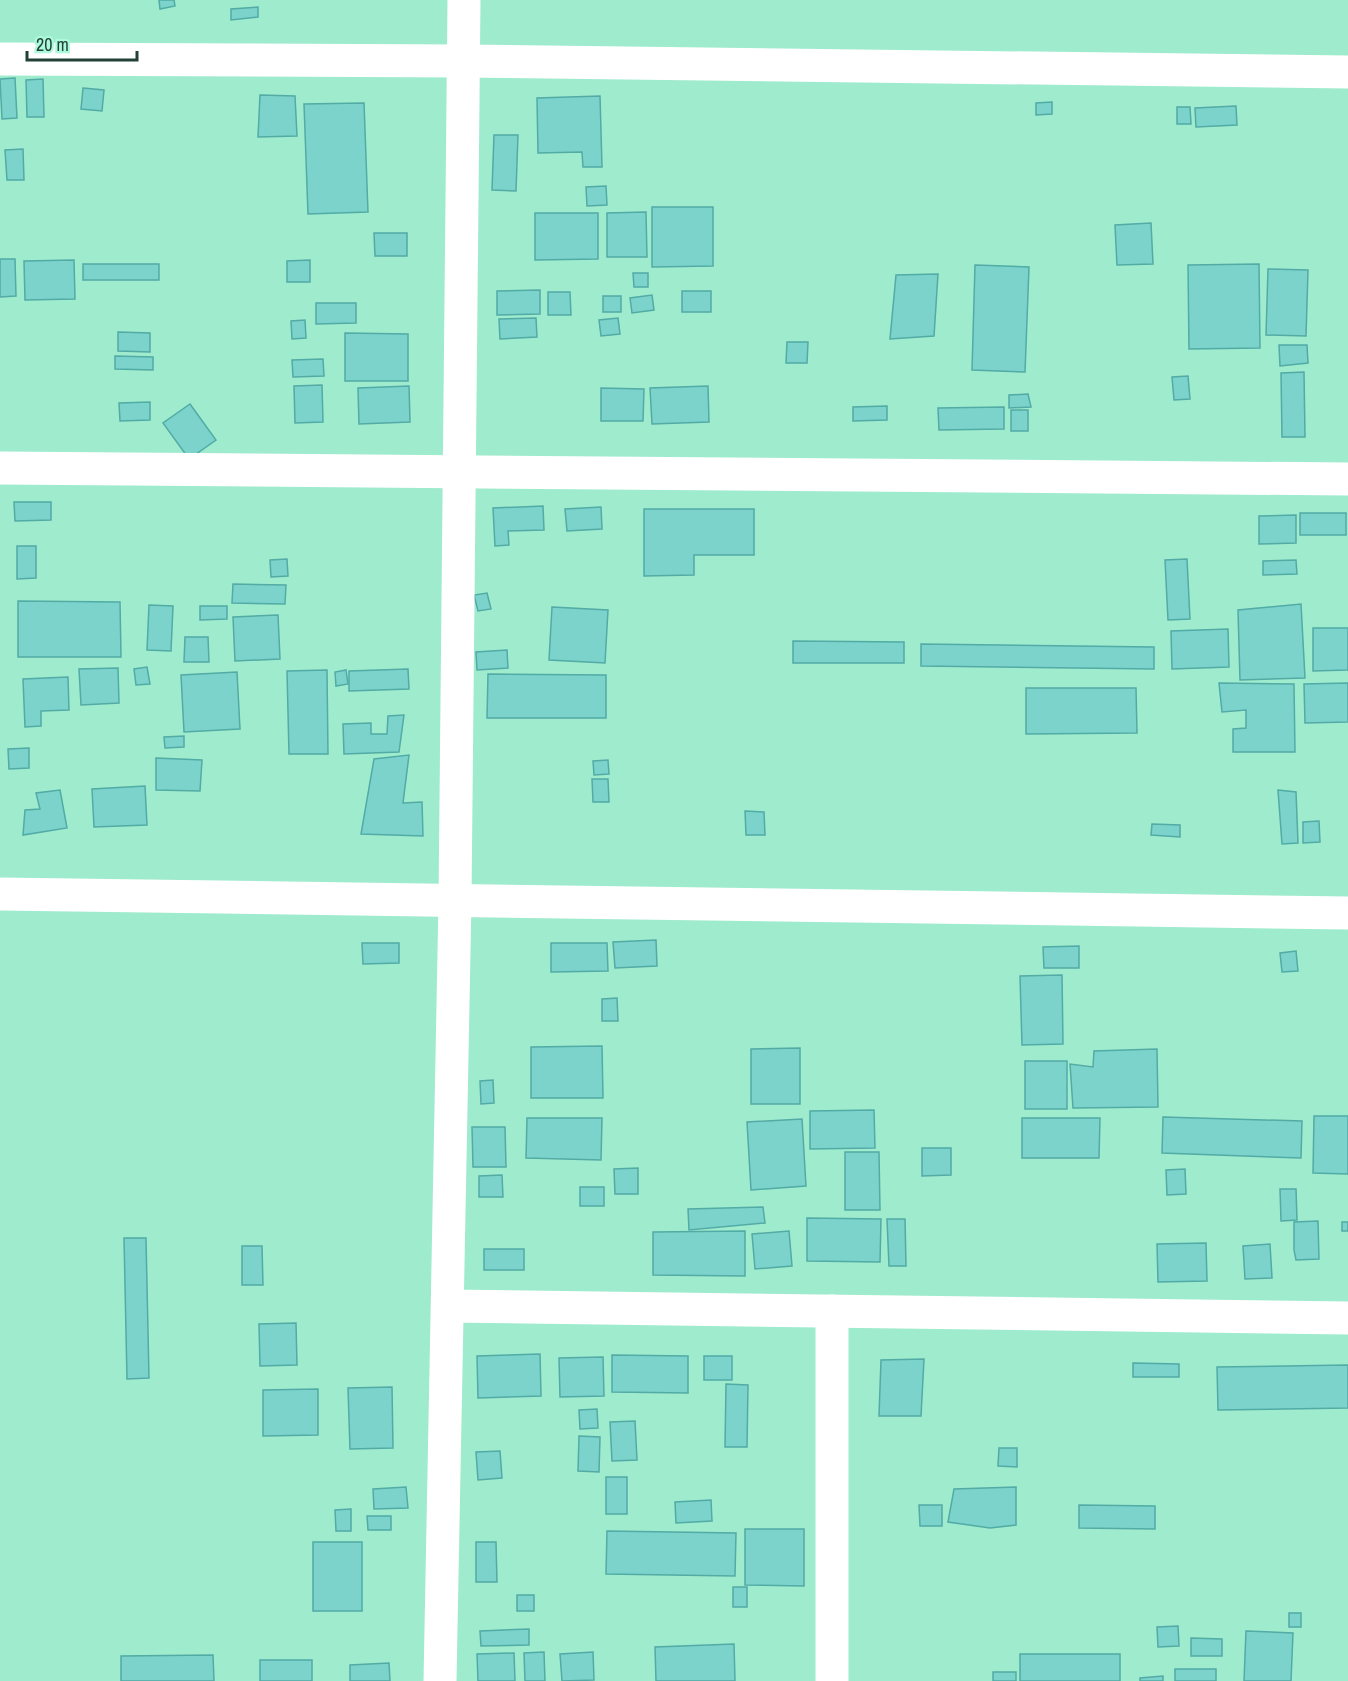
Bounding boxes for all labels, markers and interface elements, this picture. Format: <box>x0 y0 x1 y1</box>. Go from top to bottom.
scale bar <box>27 24 136 62</box>
text: 20 m <box>36 32 69 57</box>

